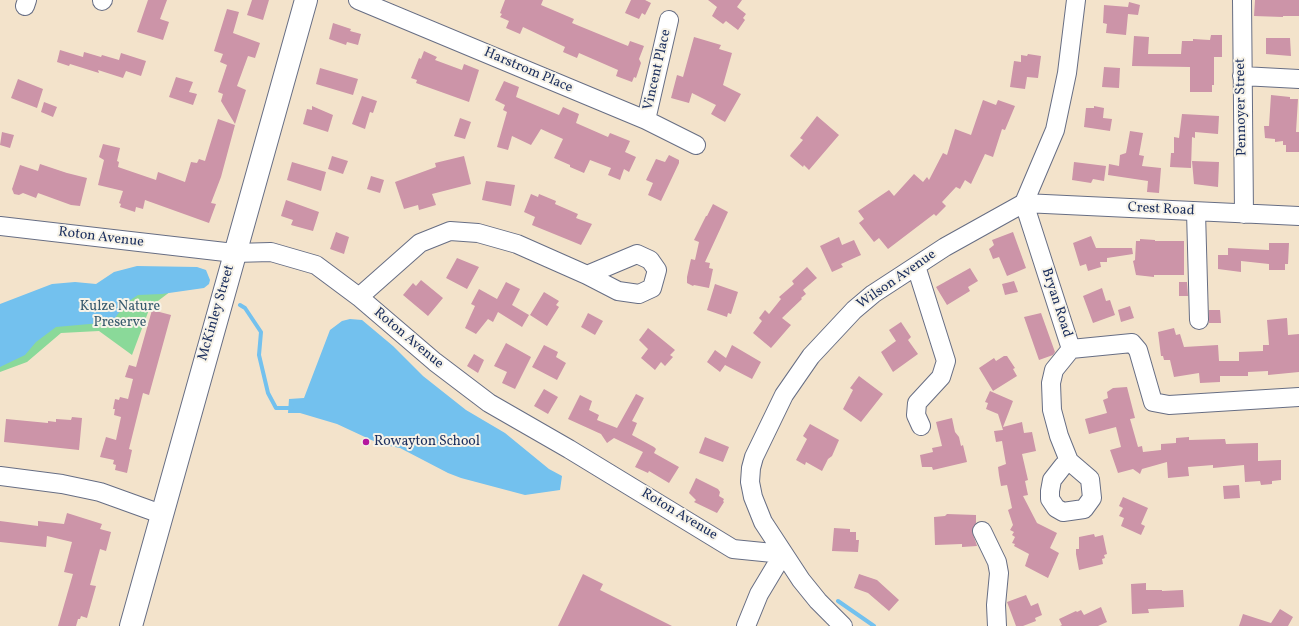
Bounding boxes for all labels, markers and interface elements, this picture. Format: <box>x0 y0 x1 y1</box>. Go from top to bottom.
street label: Vincent Place <box>641 28 675 112</box>
street label: Harstrom Place <box>481 45 575 97</box>
street label: Pennoyer Street <box>1233 58 1251 156</box>
street label: Crest Road <box>1127 200 1195 220</box>
street label: Roton Avenue <box>57 224 145 252</box>
street label: Wilson Avenue <box>854 247 940 313</box>
street label: McKinley Street <box>195 263 239 363</box>
street label: Bryan Road <box>1037 266 1075 340</box>
park label: Kulze Nature Preserve <box>80 299 160 332</box>
street label: Roton Avenue <box>370 305 446 373</box>
place label: Rowayton School <box>374 434 480 450</box>
marker: Rowayton School <box>361 437 371 447</box>
street label: Roton Avenue <box>638 486 720 544</box>

